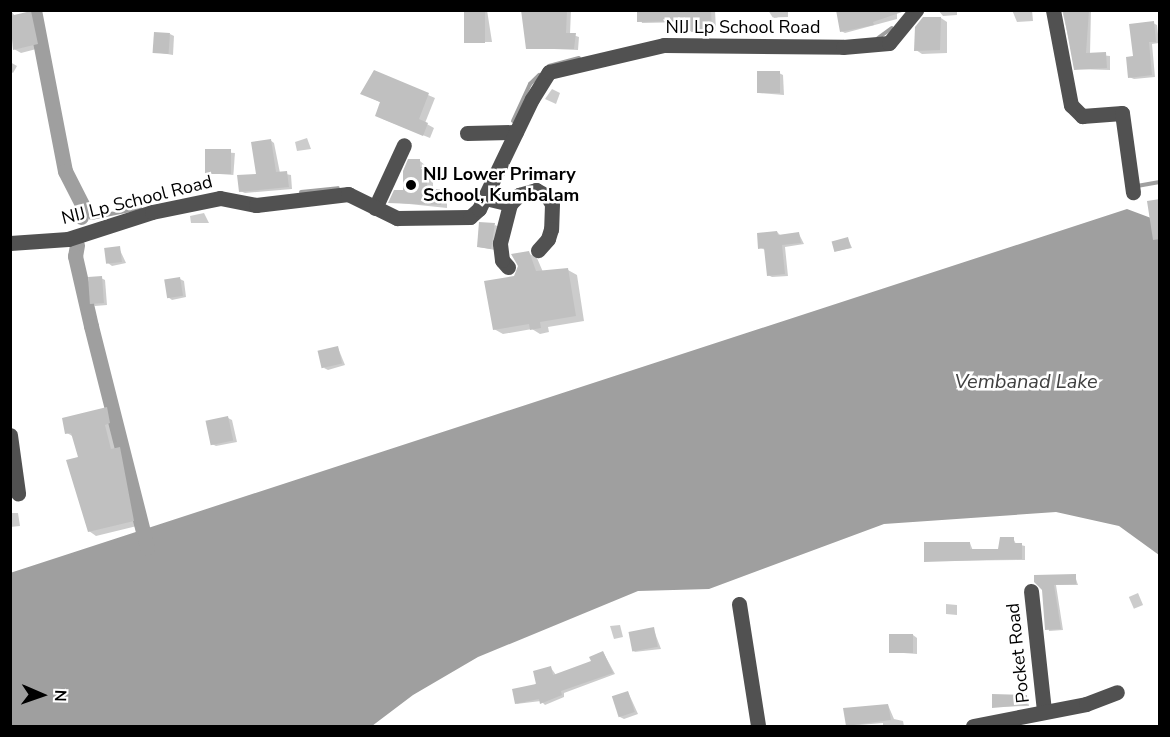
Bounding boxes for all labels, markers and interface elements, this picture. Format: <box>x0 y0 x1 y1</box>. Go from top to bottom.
street label: NIJ Lp School Road <box>666 16 820 38</box>
place label: NIJ Lower Primary School, Kumbalam <box>423 164 579 207</box>
street label: NIJ Lp School Road <box>59 171 215 229</box>
marker: NIJ Lower Primary School, Kumbalam <box>404 178 418 192</box>
water label: Vembanad Lake <box>954 369 1098 393</box>
street label: Pocket Road <box>1002 602 1034 704</box>
north arrow <box>12 665 72 725</box>
text: N <box>49 689 71 702</box>

